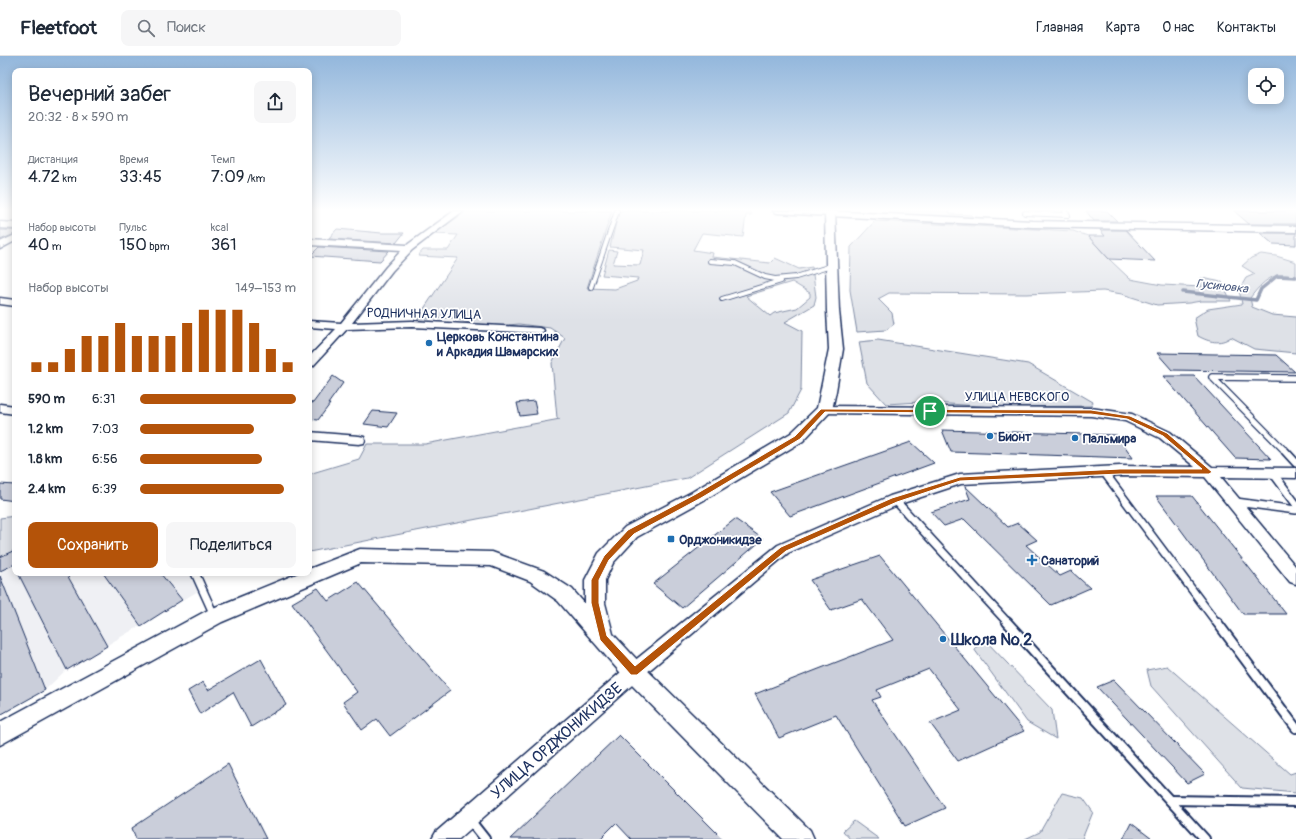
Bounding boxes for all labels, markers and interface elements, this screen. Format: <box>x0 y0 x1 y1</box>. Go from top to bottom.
search box <box>121 10 401 46</box>
text: Fleetfoot <box>20 16 97 40</box>
icon: search <box>135 17 157 39</box>
text: Поиск <box>167 18 206 37</box>
text: Главная <box>1036 19 1083 36</box>
text: Карта <box>1105 19 1140 36</box>
text: О нас <box>1162 19 1195 36</box>
text: Контакты <box>1217 19 1276 36</box>
map controls <box>1248 68 1284 104</box>
button: locate <box>1248 68 1284 104</box>
text: Вечерний забег <box>28 80 171 108</box>
button: share <box>254 81 296 123</box>
text: 20:32 · 8 × 590 m <box>28 109 128 125</box>
text: Дистанция <box>28 153 78 166</box>
text: Время <box>119 153 149 166</box>
text: Темп <box>211 153 235 166</box>
text: 4.72 <box>28 166 60 187</box>
text: 33:45 <box>119 166 162 187</box>
text: 7:09 <box>211 166 245 187</box>
text: km <box>60 172 77 185</box>
text: /km <box>245 172 265 185</box>
text: Набор высоты <box>28 221 96 234</box>
text: Пульс <box>119 221 147 234</box>
text: kcal <box>211 221 229 234</box>
text: 40 <box>28 234 49 255</box>
text: 150 <box>119 234 147 255</box>
text: 361 <box>211 234 237 255</box>
text: m <box>49 240 62 253</box>
text: bpm <box>147 240 170 253</box>
water label: Гусиновка <box>1195 276 1250 297</box>
text: Набор высоты <box>28 280 109 296</box>
text: 149–153 m <box>235 280 296 296</box>
street label: РОДНИЧНАЯ УЛИЦА <box>367 305 482 323</box>
place label: Церковь Константина и Аркадия Шамарских <box>436 329 559 360</box>
marker: Церковь Константина и Аркадия Шамарских <box>424 338 434 348</box>
street label: УЛИЦА НЕВСКОГО <box>965 389 1069 405</box>
text: 590 m <box>28 391 65 407</box>
text: 6:31 <box>92 391 115 407</box>
pin <box>913 394 947 428</box>
icon: arrive <box>919 400 941 422</box>
text: 1.2 km <box>28 421 63 437</box>
text: 7:03 <box>92 421 118 437</box>
place label: Бионт <box>998 429 1032 445</box>
marker: Бионт <box>985 431 995 441</box>
place label: Пальмира <box>1083 431 1136 447</box>
marker: Пальмира <box>1070 433 1080 443</box>
text: 1.8 km <box>28 451 62 467</box>
text: 6:56 <box>92 451 118 467</box>
text: 2.4 km <box>28 481 65 497</box>
text: 6:39 <box>92 481 117 497</box>
button: Сохранить <box>28 522 158 568</box>
button: Поделиться <box>166 522 296 568</box>
place label: Орджоникидзе <box>679 532 762 548</box>
marker: Орджоникидзе <box>666 534 676 544</box>
place label: Санаторий <box>1041 553 1099 569</box>
marker: Санаторий <box>1026 554 1038 566</box>
place label: Школа № 2 <box>950 630 1032 650</box>
marker: Школа № 2 <box>938 634 948 644</box>
street label: УЛИЦА ОРДЖОНИКИДЗЕ <box>487 678 626 803</box>

